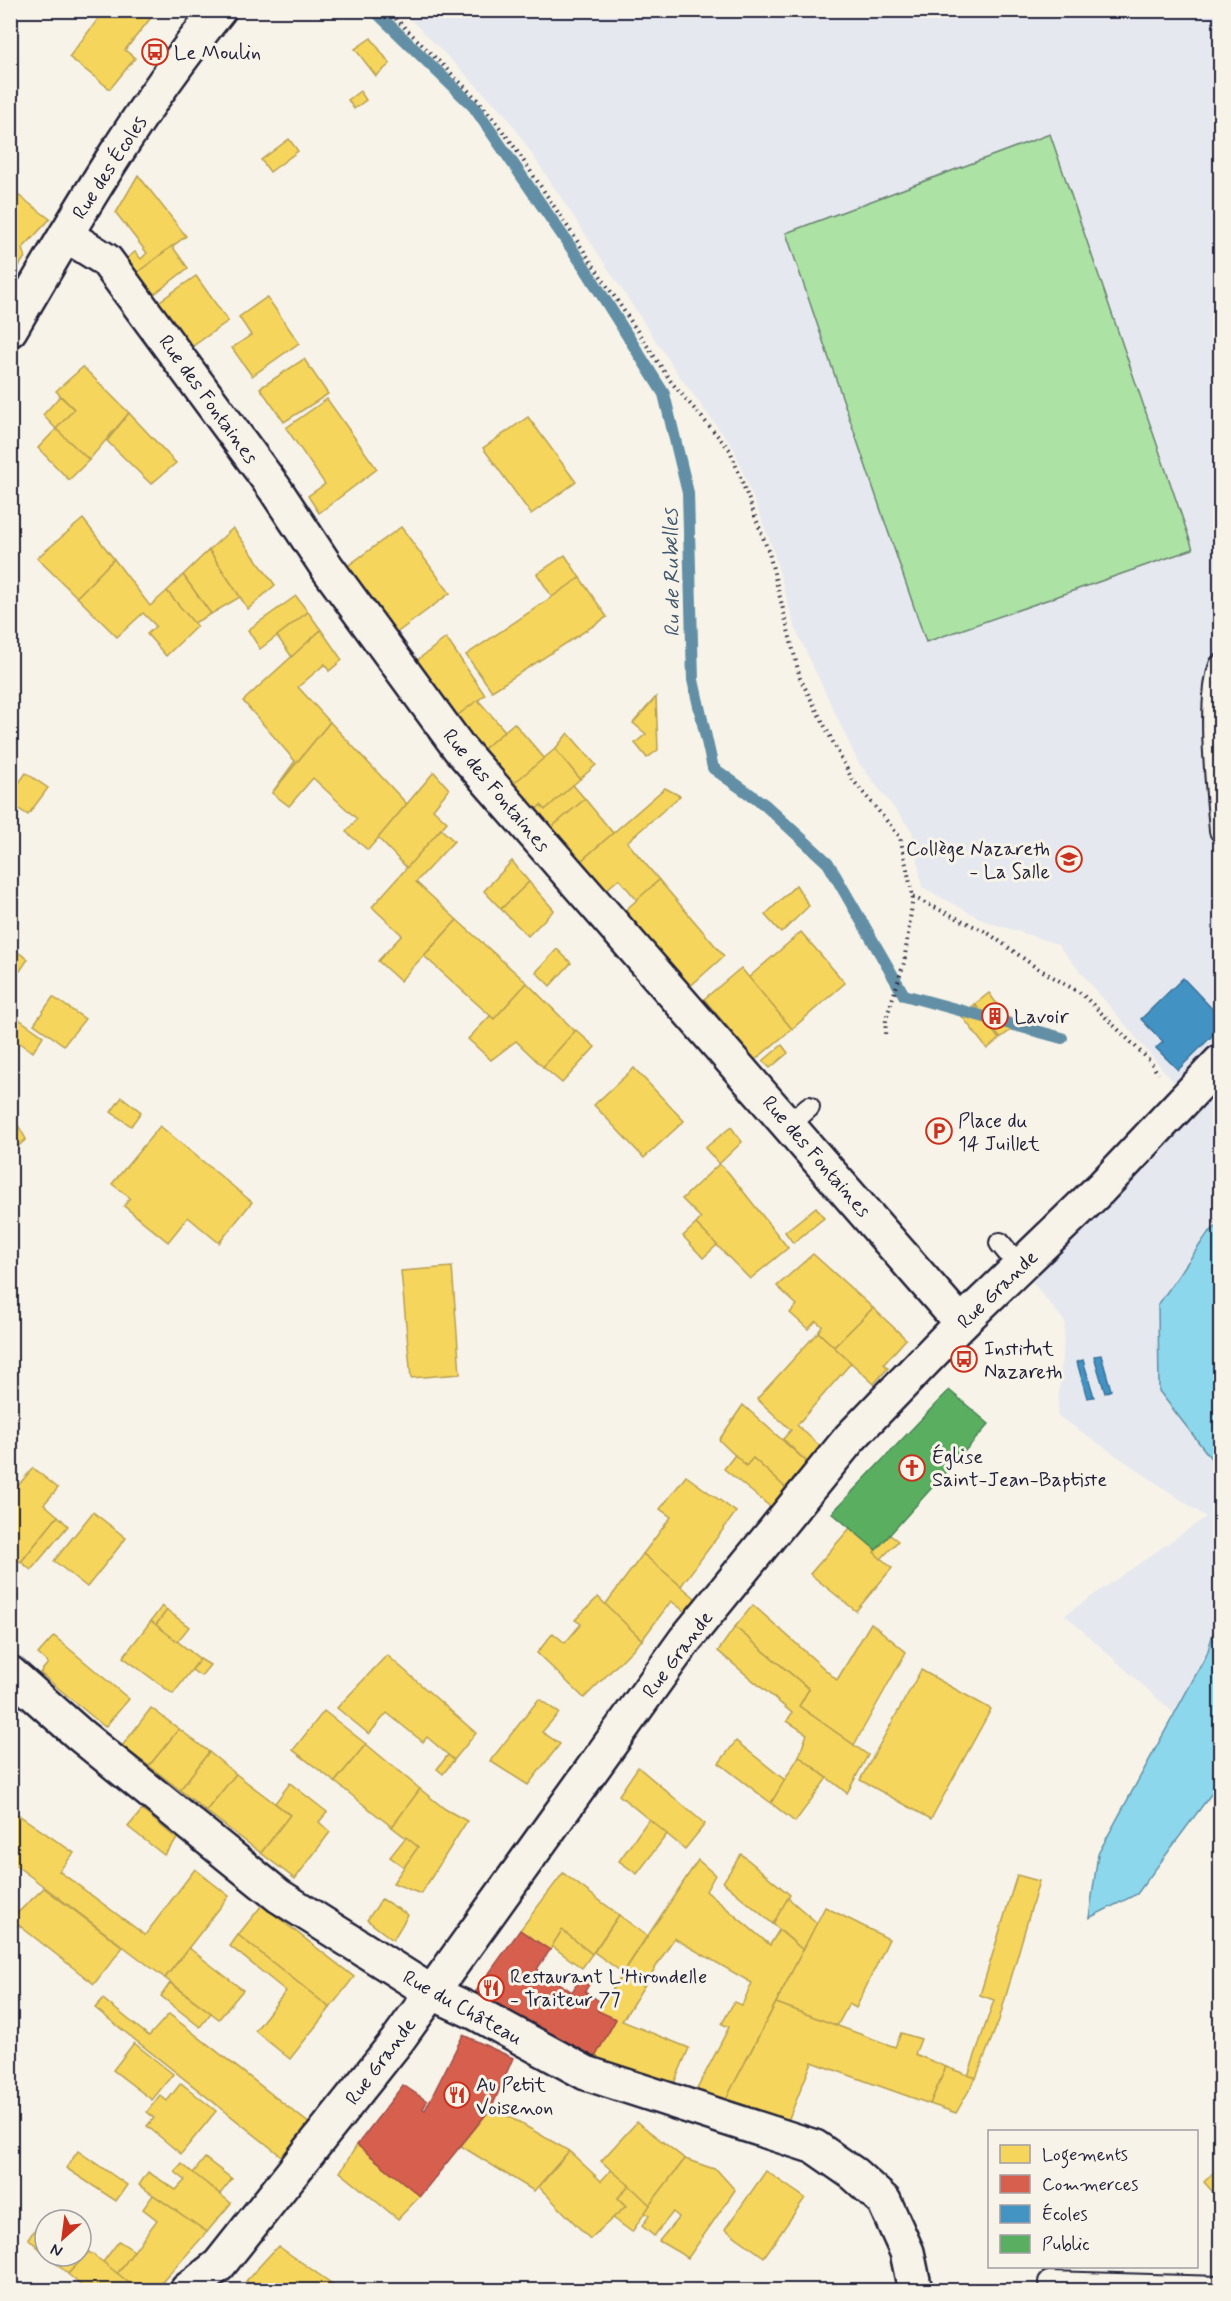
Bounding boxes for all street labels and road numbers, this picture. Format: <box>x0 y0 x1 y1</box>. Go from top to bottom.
street label: Rue des Écoles <box>67 111 154 225</box>
street label: Rue des Fontaines <box>152 330 264 470</box>
street label: Rue des Fontaines <box>436 724 556 859</box>
street label: Rue des Fontaines <box>755 1090 877 1224</box>
street label: Rue Grande <box>952 1245 1044 1335</box>
street label: Rue Grande <box>637 1606 720 1704</box>
street label: Rue du Château <box>398 1964 527 2052</box>
street label: Rue Grande <box>340 2013 423 2111</box>

